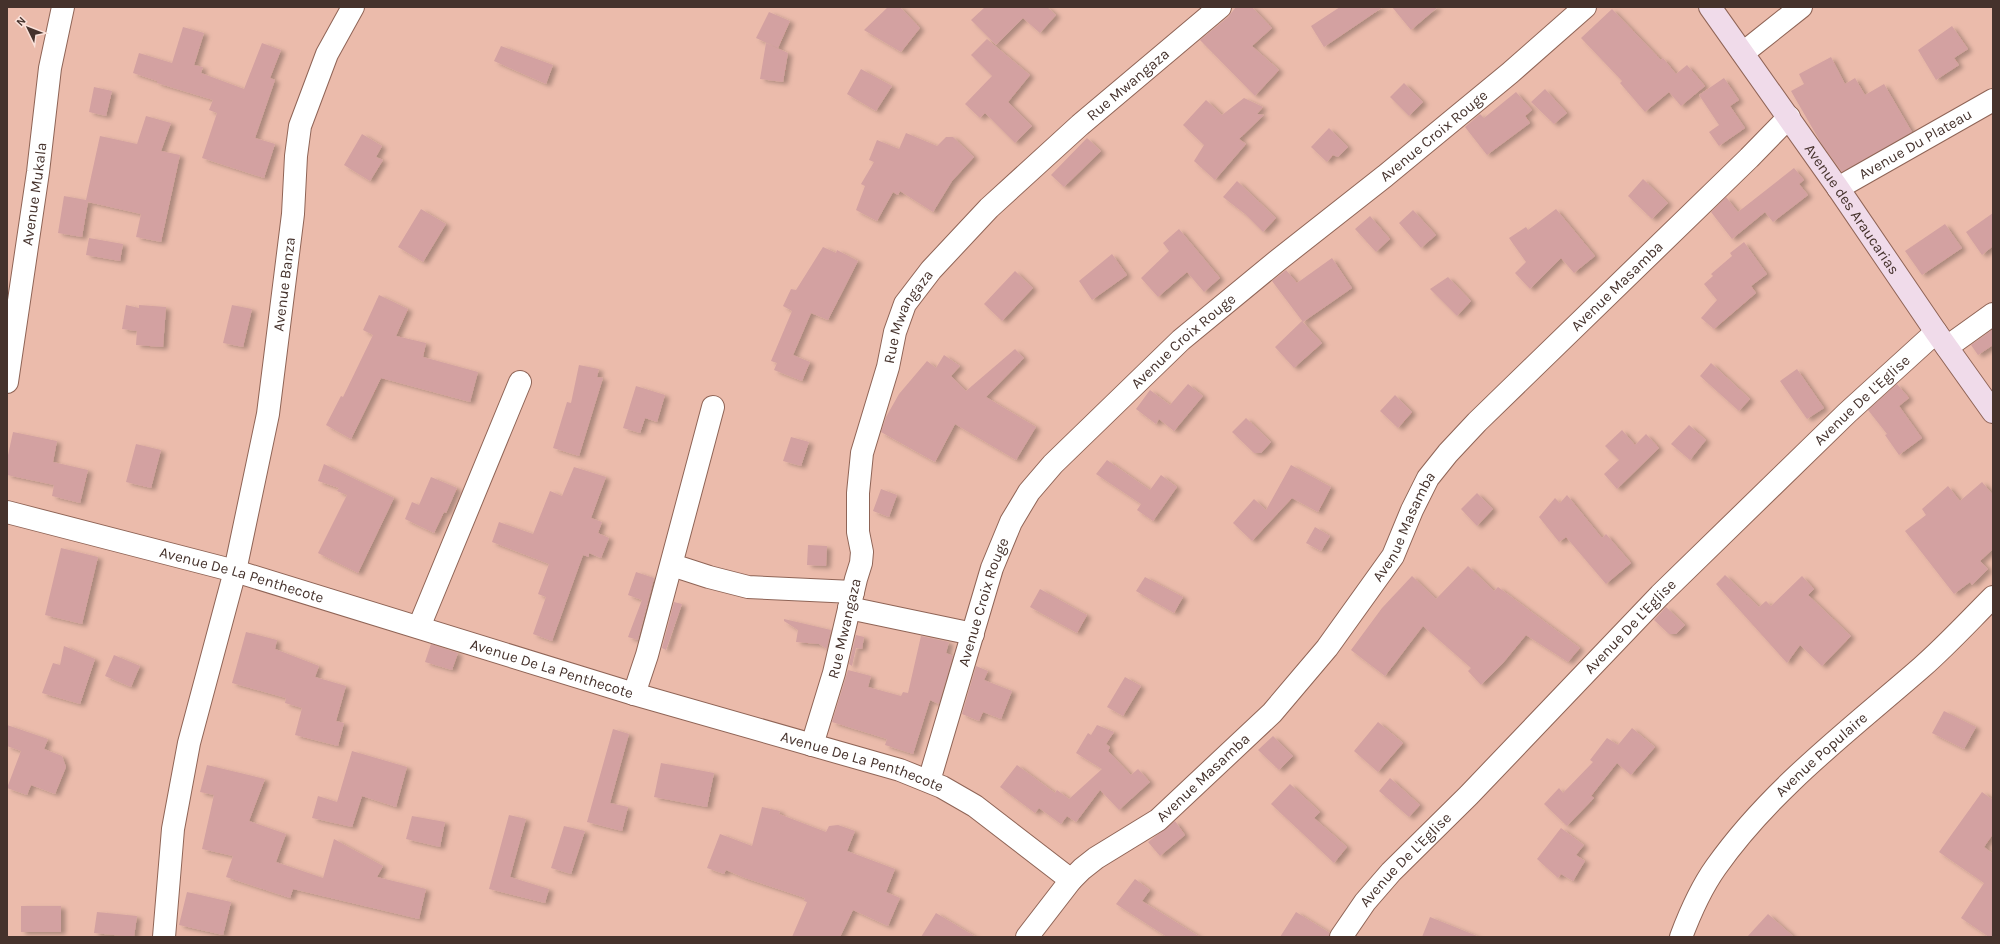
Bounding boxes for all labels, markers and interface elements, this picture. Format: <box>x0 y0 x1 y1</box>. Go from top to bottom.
north arrow <box>8 8 48 48</box>
text: N <box>14 14 28 29</box>
street label: Rue Mwangaza <box>1083 45 1173 125</box>
street label: Avenue Croix Rouge <box>1376 86 1491 185</box>
street label: Avenue Du Plateau <box>1856 105 1975 183</box>
street label: Avenue des Araucarias <box>1801 140 1903 278</box>
street label: Avenue Mukala <box>18 141 50 247</box>
street label: Avenue Banza <box>269 236 299 333</box>
street label: Avenue Masamba <box>1567 237 1667 335</box>
street label: Rue Mwangaza <box>880 266 937 365</box>
street label: Avenue Croix Rouge <box>1127 290 1239 392</box>
street label: Avenue De L'Eglise <box>1810 351 1914 449</box>
street label: Avenue Masamba <box>1369 467 1439 585</box>
street label: Avenue Croix Rouge <box>954 535 1013 669</box>
street label: Avenue De La Penthecote <box>158 543 326 607</box>
street label: Avenue De L'Eglise <box>1581 575 1680 678</box>
street label: Rue Mwangaza <box>824 576 865 681</box>
street label: Avenue De La Penthecote <box>468 635 636 702</box>
street label: Avenue Populaire <box>1772 709 1871 801</box>
street label: Avenue De La Penthecote <box>779 727 946 796</box>
street label: Avenue Masamba <box>1153 730 1254 826</box>
street label: Avenue De L'Eglise <box>1356 809 1455 911</box>

